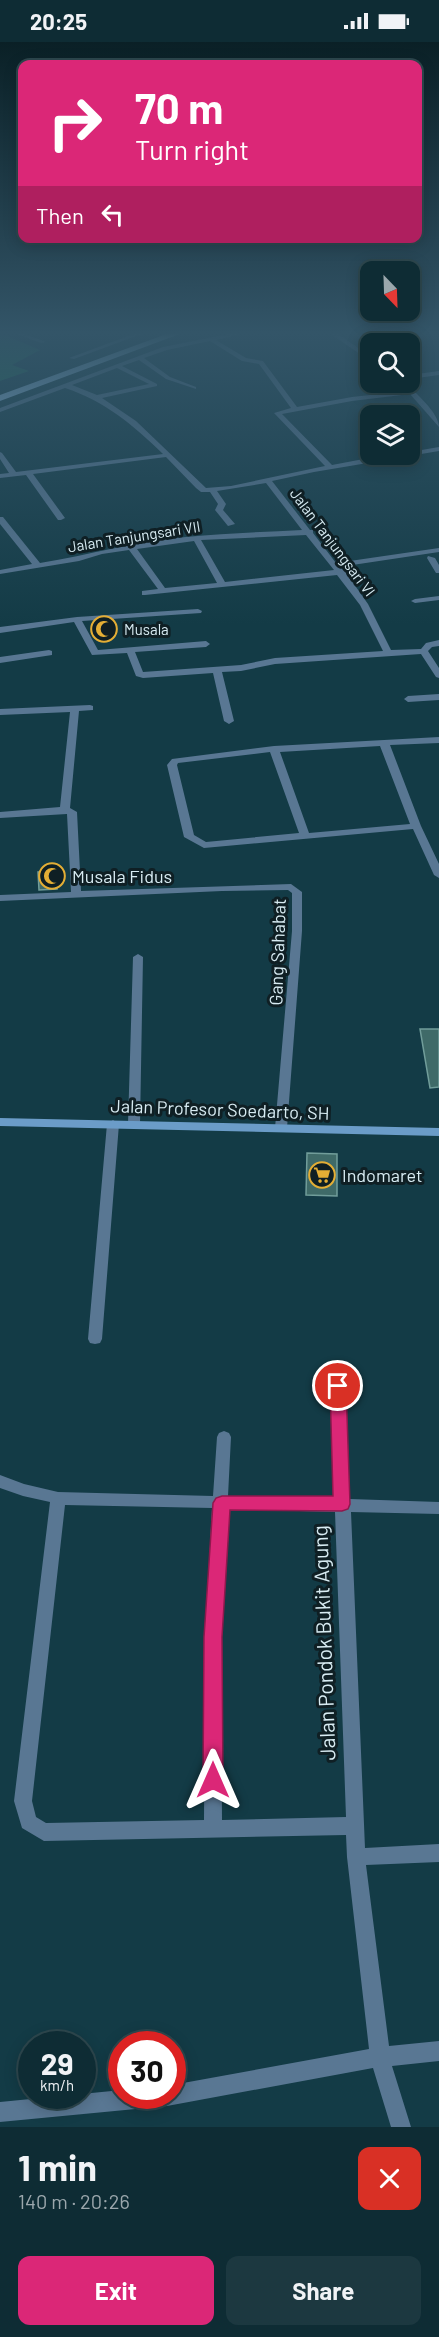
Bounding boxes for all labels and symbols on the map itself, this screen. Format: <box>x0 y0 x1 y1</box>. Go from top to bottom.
north arrow <box>360 261 420 321</box>
street label: Jalan Tanjungsari VI <box>287 485 379 599</box>
street label: Jalan Tanjungsari VII <box>66 517 202 555</box>
mosque icon: Musala <box>89 614 119 644</box>
place label: Musala <box>124 620 169 638</box>
mosque icon: Musala Fidus <box>37 861 67 891</box>
place label: Musala Fidus <box>72 865 172 887</box>
street label: Gang Sahabat <box>264 898 290 1006</box>
street label: Jalan Profesor Soedarto, SH <box>110 1094 330 1124</box>
supermarket icon: Indomaret <box>307 1160 337 1190</box>
place label: Indomaret <box>342 1164 422 1186</box>
pin <box>312 1360 363 1411</box>
street label: Jalan Pondok Bukit Agung <box>306 1525 340 1761</box>
position arrow <box>181 1748 245 1812</box>
speed limit sign: 30 <box>108 2031 186 2109</box>

